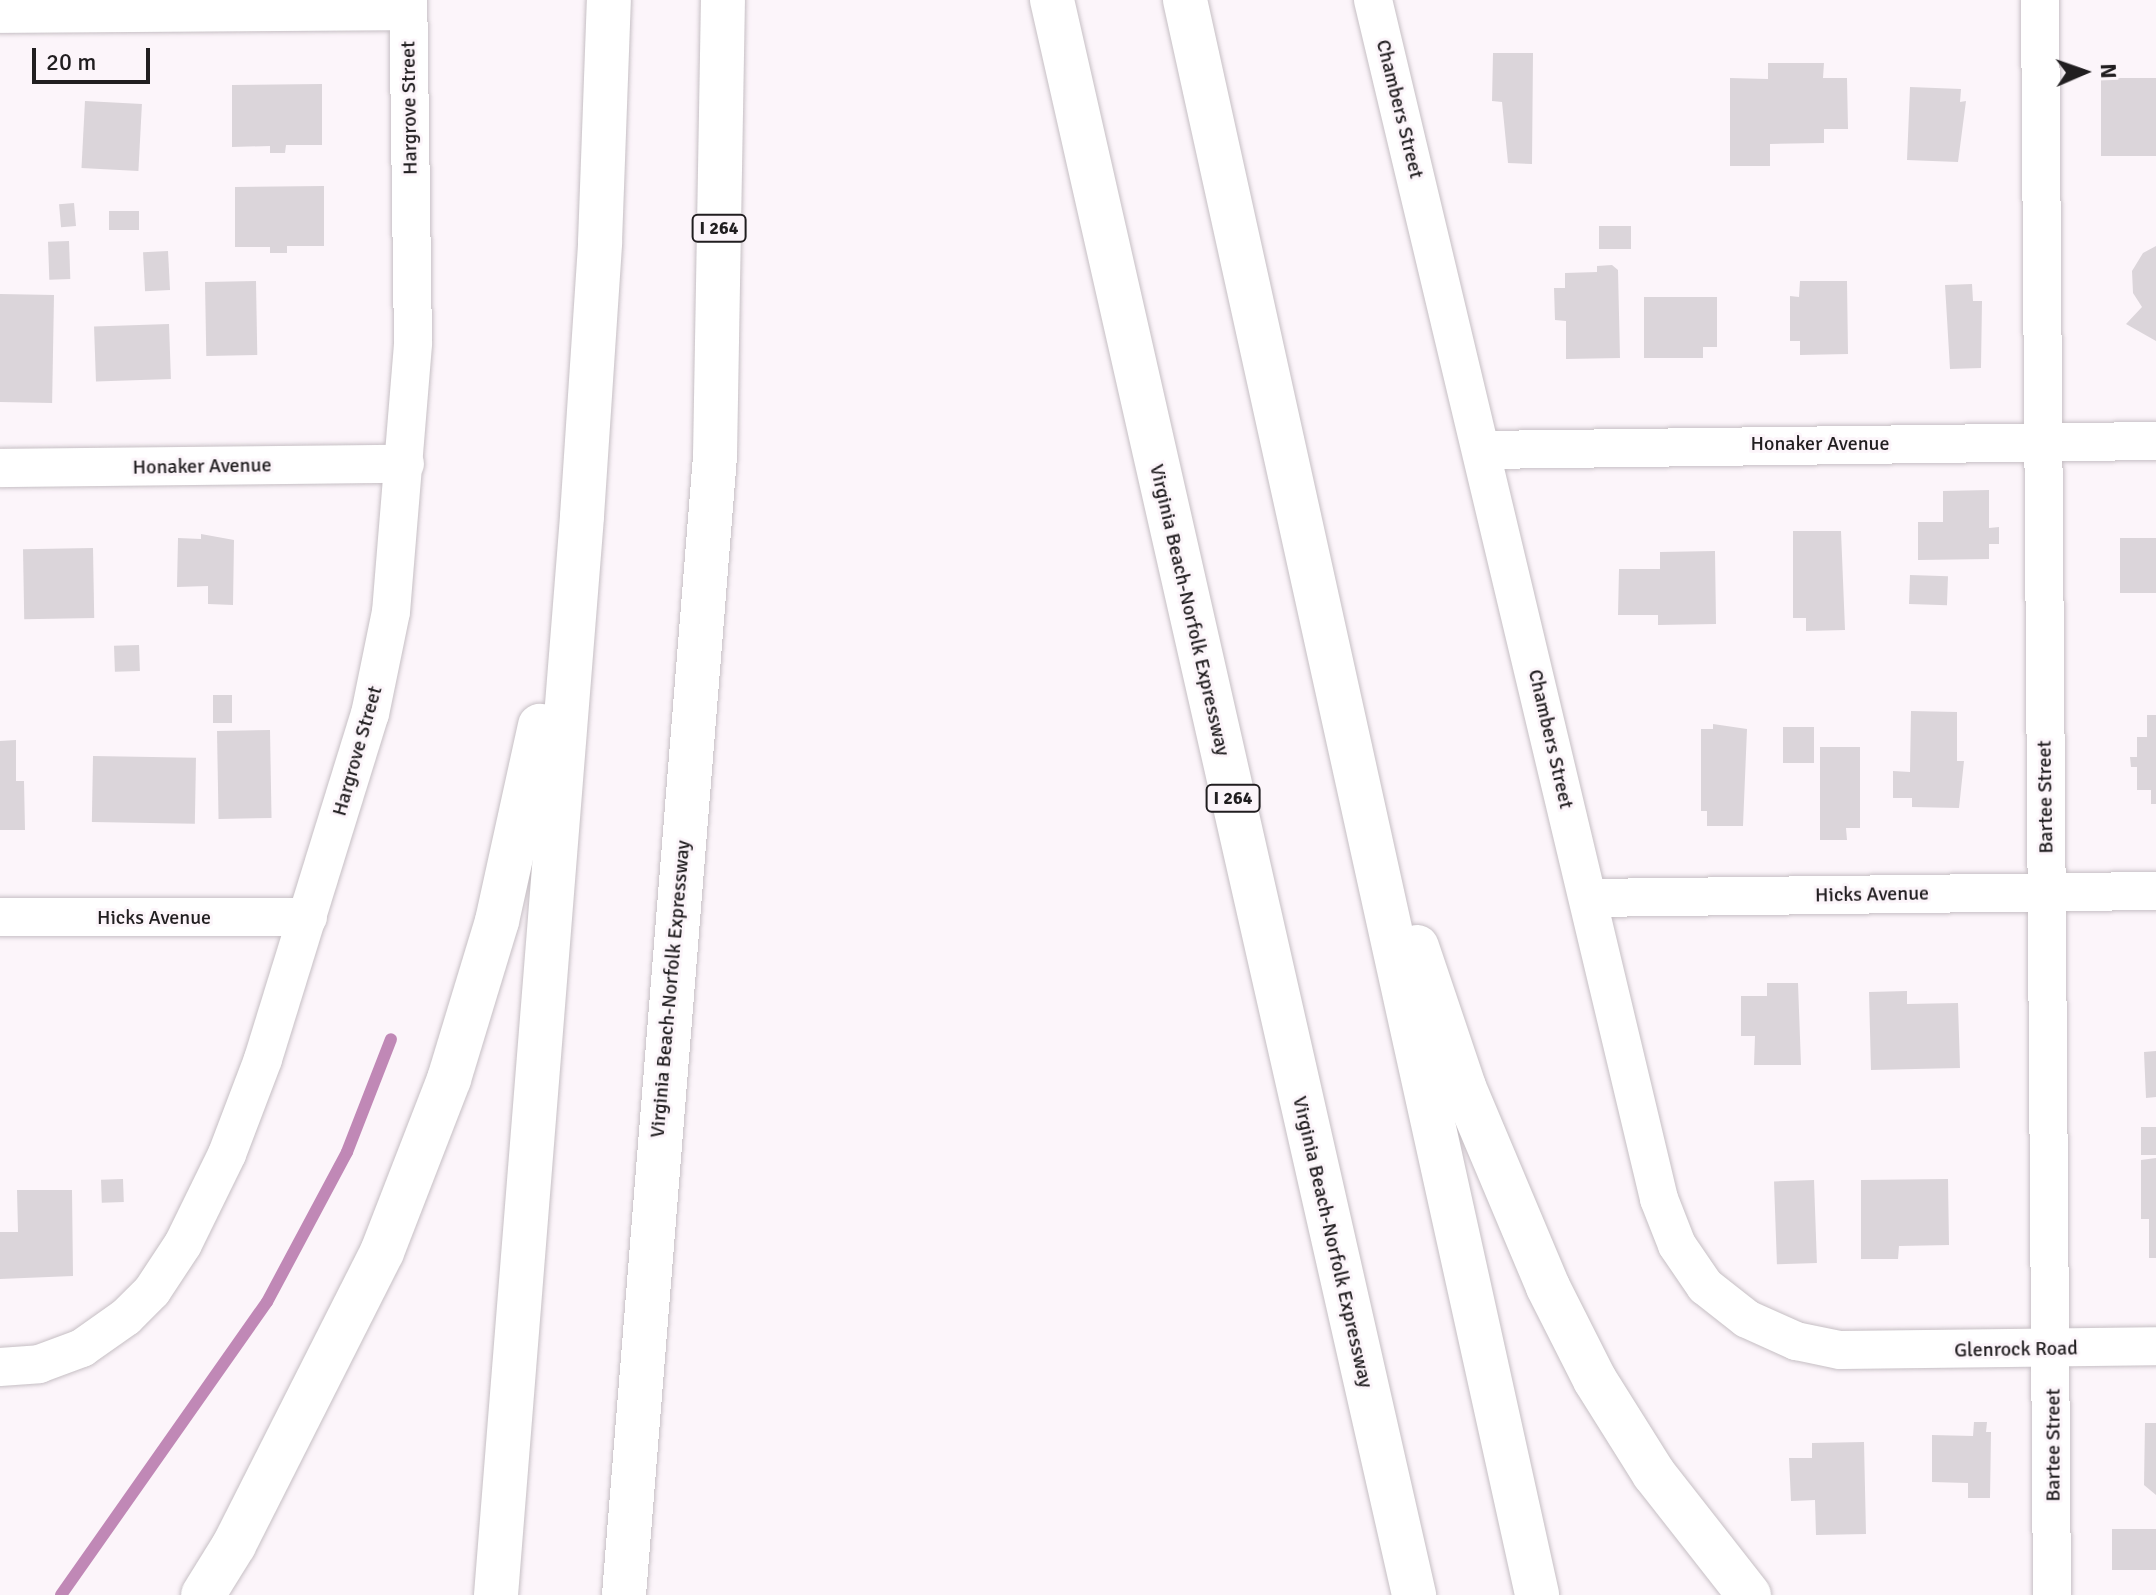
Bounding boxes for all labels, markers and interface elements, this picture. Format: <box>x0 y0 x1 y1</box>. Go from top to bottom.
scale bar <box>36 32 154 82</box>
north arrow <box>2044 32 2124 112</box>
street label: Chambers Street <box>1371 37 1429 181</box>
street label: Hargrove Street <box>396 41 422 175</box>
text: 20 m <box>46 47 96 77</box>
text: N <box>2095 63 2122 79</box>
road number: I 264 <box>691 214 747 242</box>
street label: Honaker Avenue <box>1751 431 1889 455</box>
street label: Honaker Avenue <box>132 453 272 479</box>
street label: Virginia Beach-Norfolk Expressway <box>1145 462 1235 758</box>
street label: Chambers Street <box>1523 667 1579 811</box>
street label: Hargrove Street <box>327 683 387 819</box>
street label: Bartee Street <box>2032 740 2058 854</box>
road number: I 264 <box>1205 784 1261 812</box>
street label: Virginia Beach-Norfolk Expressway <box>645 839 695 1139</box>
street label: Hicks Avenue <box>1815 881 1929 907</box>
street label: Hicks Avenue <box>97 905 211 929</box>
street label: Virginia Beach-Norfolk Expressway <box>1288 1094 1378 1390</box>
street label: Glenrock Road <box>1954 1336 2078 1362</box>
street label: Bartee Street <box>2041 1388 2065 1502</box>

